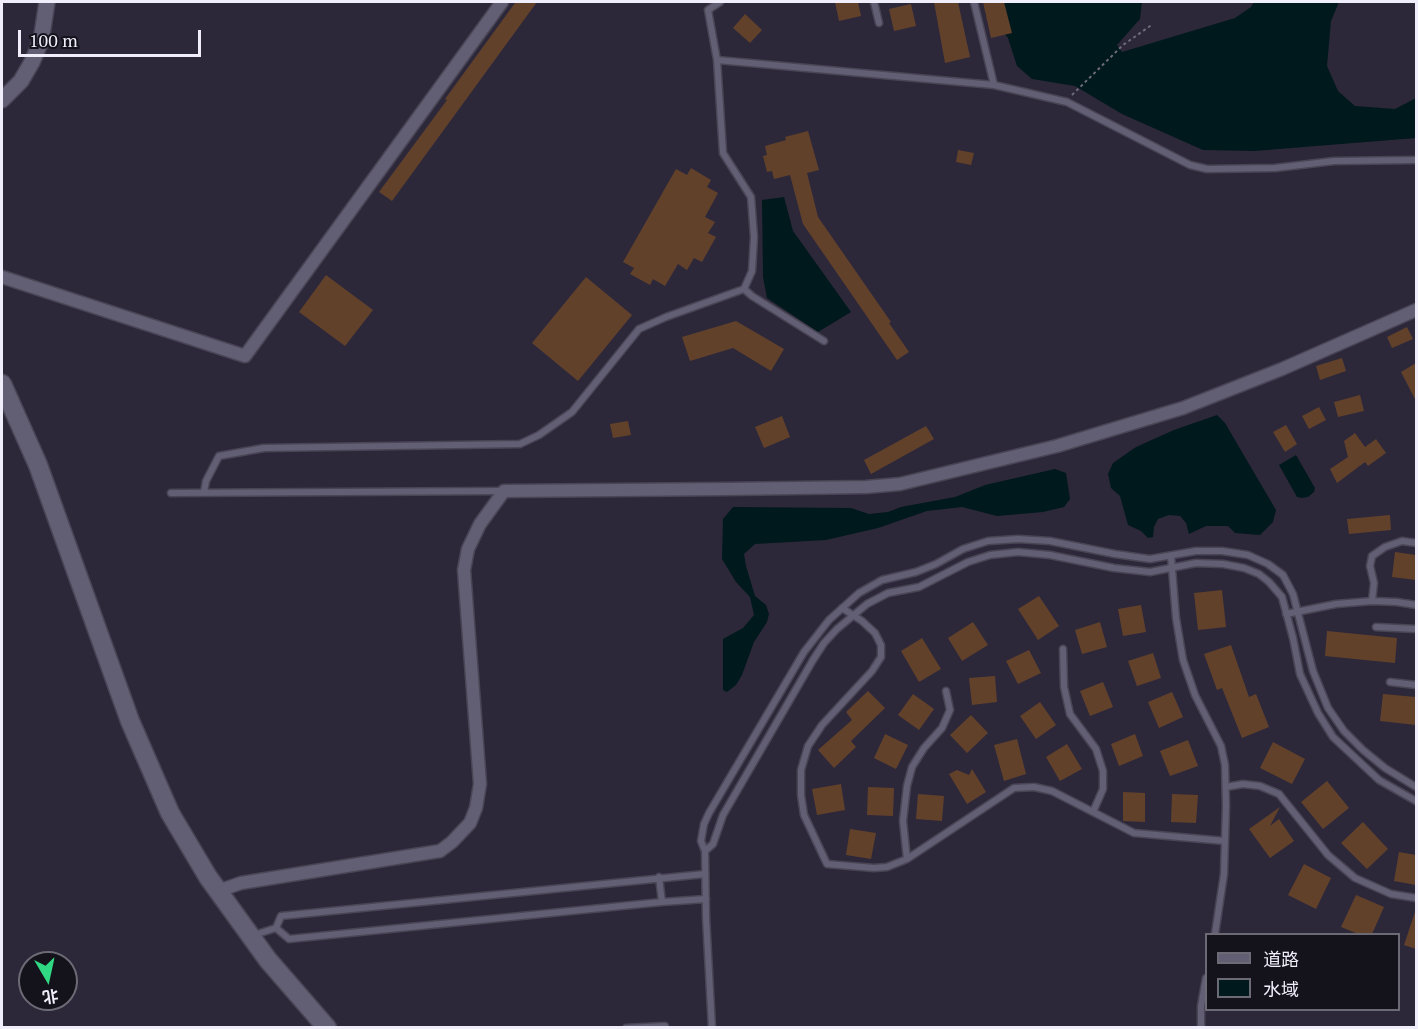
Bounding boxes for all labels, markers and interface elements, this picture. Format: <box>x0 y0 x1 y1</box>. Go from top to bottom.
scale bar <box>21 18 204 56</box>
text: 100 m <box>29 28 78 52</box>
legend <box>1205 933 1400 1011</box>
text: 道路 <box>1263 947 1299 971</box>
north arrow <box>18 951 78 1011</box>
text: 水域 <box>1263 977 1299 1001</box>
text: 北 <box>41 985 60 1009</box>

